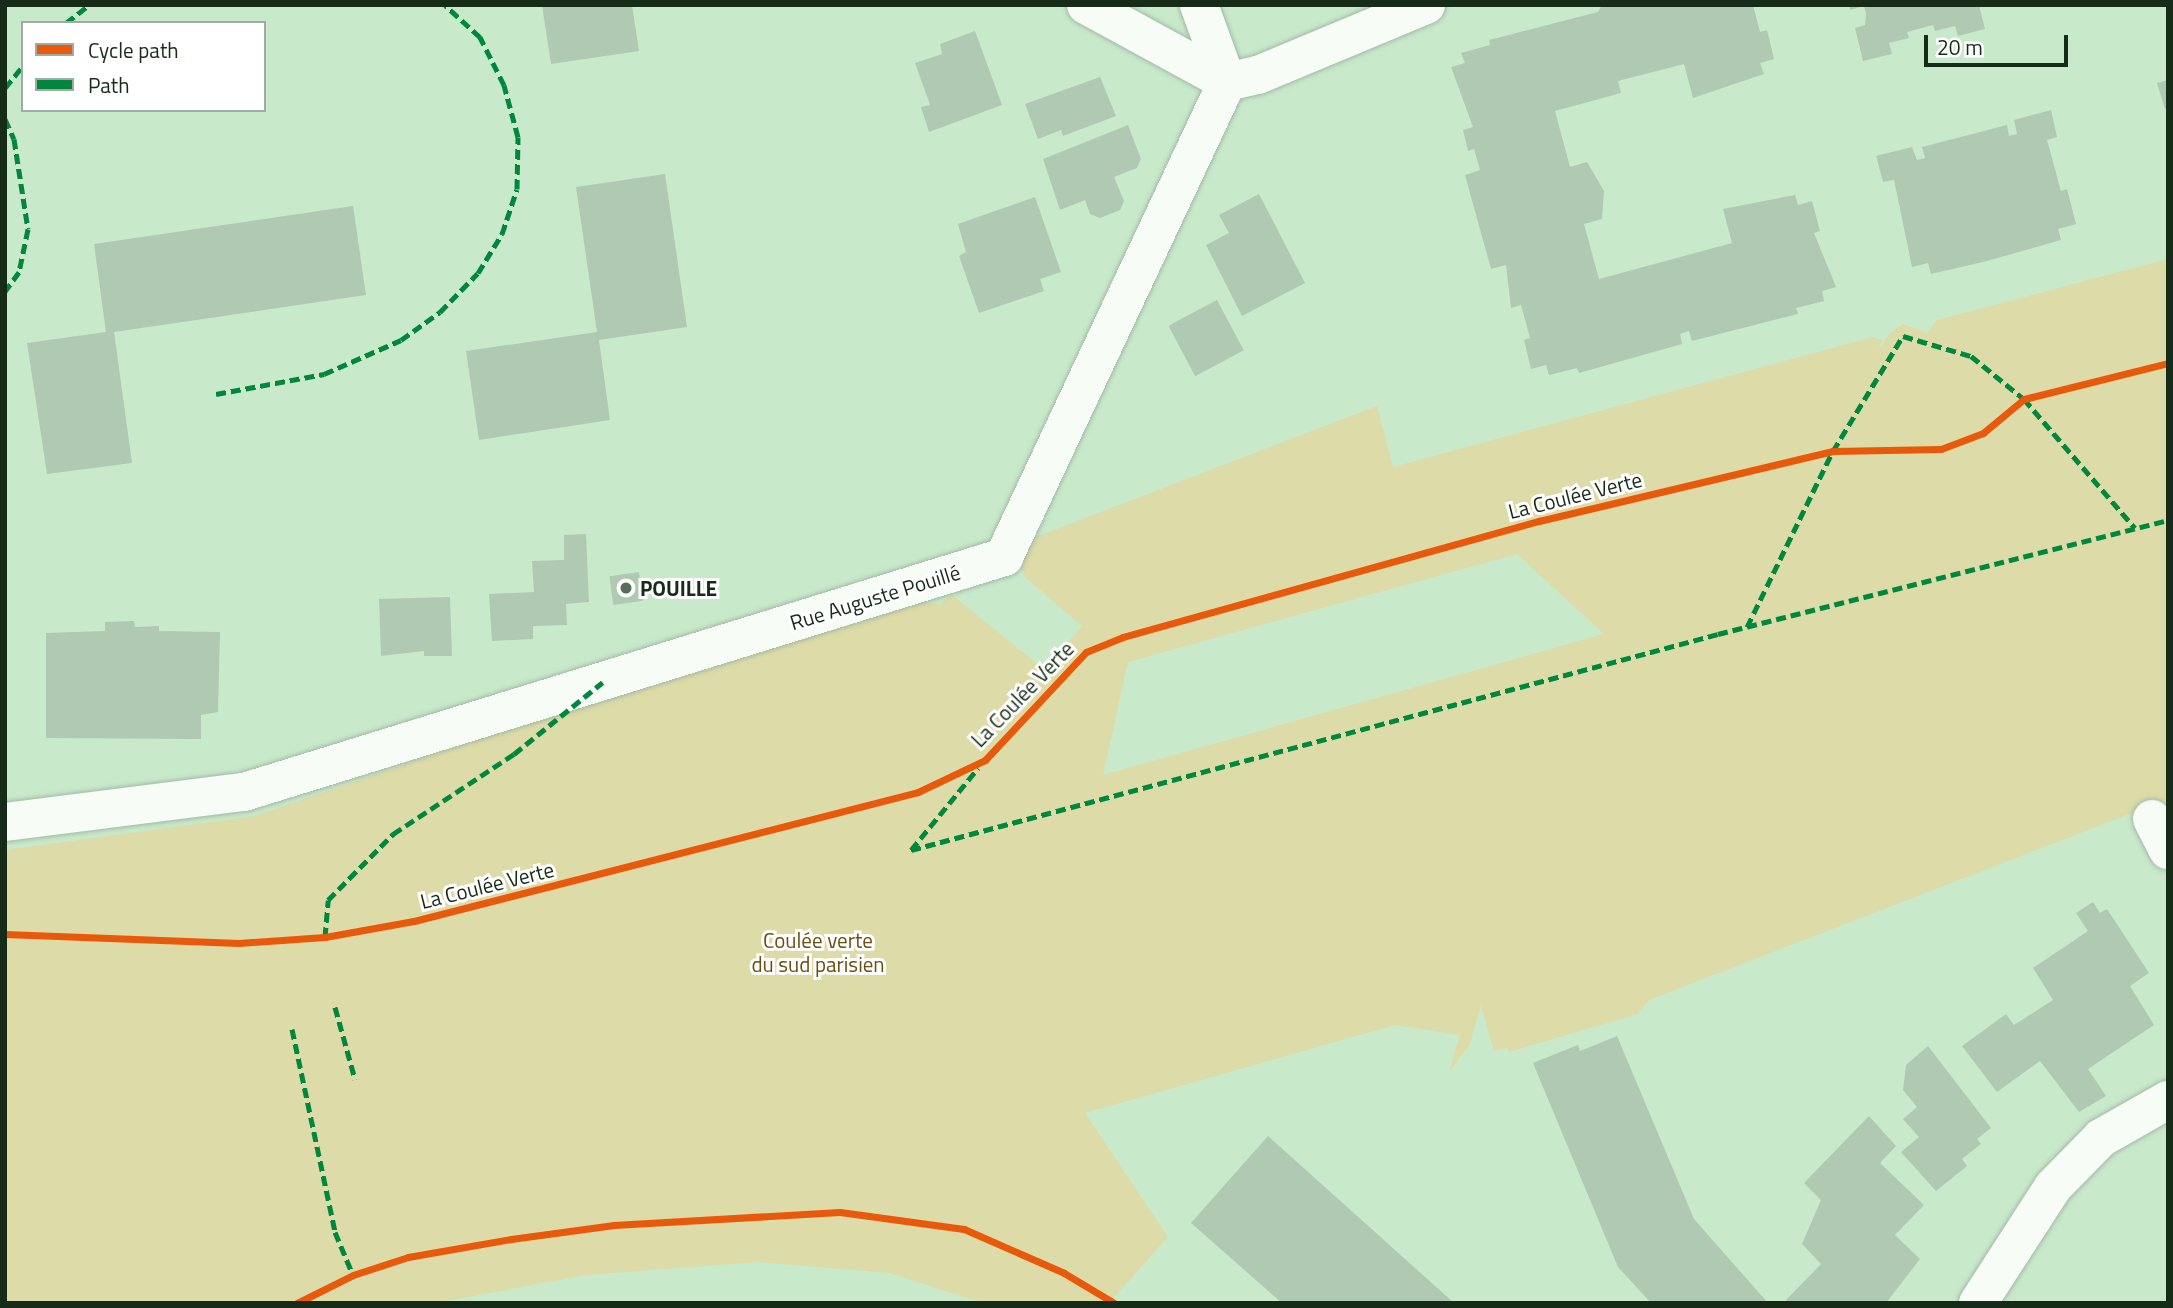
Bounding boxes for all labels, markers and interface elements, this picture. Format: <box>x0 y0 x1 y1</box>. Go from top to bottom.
legend <box>21 21 266 112</box>
scale bar <box>1928 21 2072 65</box>
text: 20 m <box>1937 31 1983 63</box>
text: Cycle path <box>88 34 179 66</box>
text: Path <box>88 69 130 101</box>
street label: La Coulée Verte <box>1506 466 1644 524</box>
street label: Rue Auguste Pouillé <box>787 559 963 635</box>
place label: POUILLE <box>640 575 717 601</box>
marker: POUILLE <box>618 580 634 596</box>
street label: La Coulée Verte <box>965 636 1079 752</box>
street label: La Coulée Verte <box>418 856 556 914</box>
park label: Coulée verte du sud parisien <box>751 927 885 977</box>

